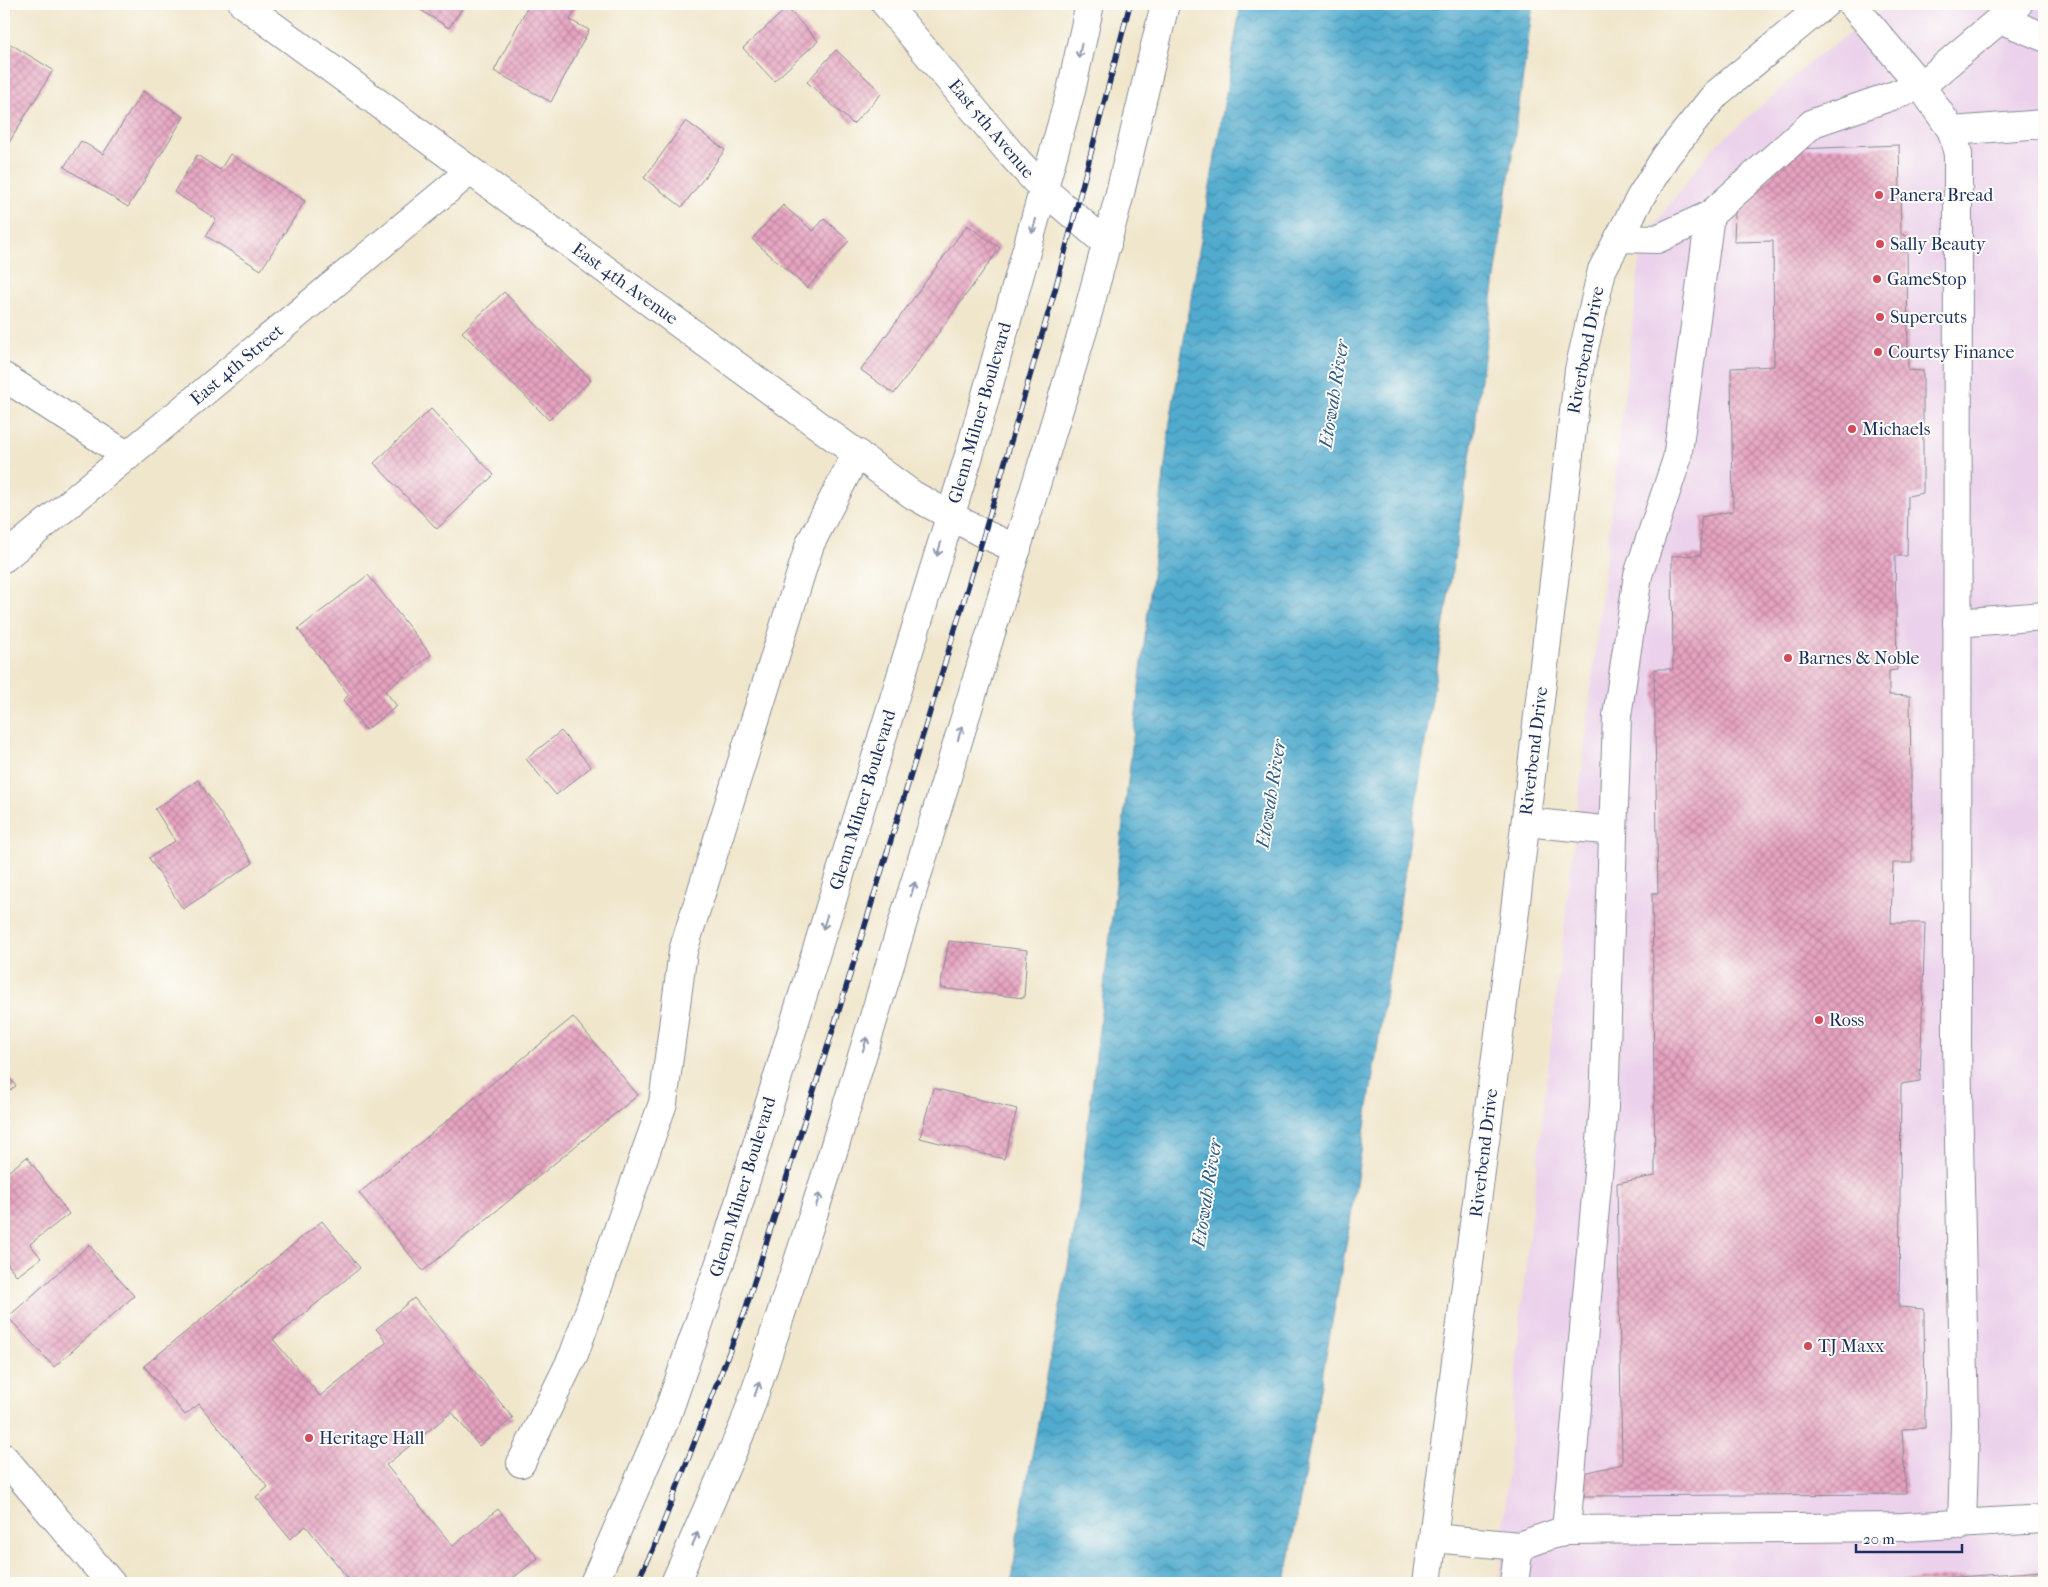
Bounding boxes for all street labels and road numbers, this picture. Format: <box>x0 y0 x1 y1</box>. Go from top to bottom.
street label: East 5th Avenue <box>944 75 1038 183</box>
street label: East 4th Avenue <box>568 239 682 329</box>
street label: Riverbend Drive <box>1563 284 1609 416</box>
street label: East 4th Street <box>186 320 288 410</box>
street label: Glenn Milner Boulevard <box>944 320 1016 506</box>
street label: Riverbend Drive <box>1516 685 1552 817</box>
street label: Glenn Milner Boulevard <box>826 707 901 893</box>
street label: Riverbend Drive <box>1466 1087 1502 1219</box>
street label: Glenn Milner Boulevard <box>706 1094 781 1280</box>

